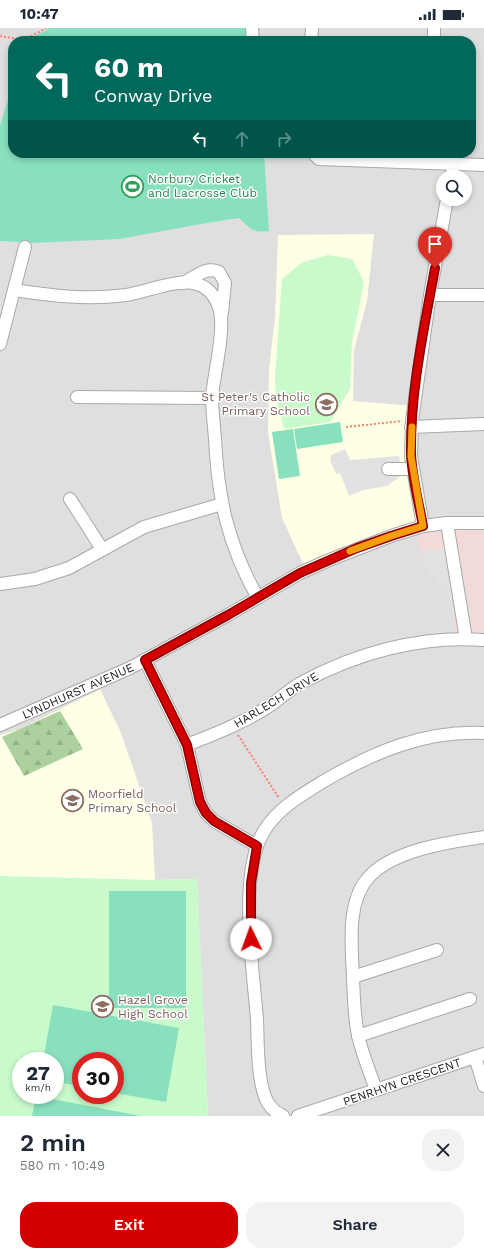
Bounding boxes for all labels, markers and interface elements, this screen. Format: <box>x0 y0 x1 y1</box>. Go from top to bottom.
text: 10:47 <box>20 5 59 23</box>
text: 60 m <box>94 51 164 84</box>
icon: left <box>28 52 80 104</box>
text: Conway Drive <box>94 85 212 106</box>
icon: left <box>189 128 211 150</box>
icon: ahead <box>231 128 253 150</box>
icon: right <box>273 128 295 150</box>
map controls <box>436 170 472 206</box>
button: search <box>436 170 472 206</box>
place label: Norbury Cricket and Lacrosse Club <box>148 172 257 200</box>
sports icon: Norbury Cricket and Lacrosse Club <box>120 173 146 199</box>
pin <box>418 227 452 268</box>
icon: arrive <box>424 233 446 255</box>
place label: St Peter's Catholic Primary School <box>201 390 310 418</box>
school or university icon: St Peter's Catholic Primary School <box>313 391 339 417</box>
street label: LYNDHURST AVENUE <box>20 660 136 722</box>
street label: HARLECH DRIVE <box>231 669 321 731</box>
place label: Moorfield Primary School <box>88 787 177 815</box>
school or university icon: Moorfield Primary School <box>59 788 85 814</box>
position arrow <box>230 918 272 960</box>
place label: Hazel Grove High School <box>118 993 188 1021</box>
school or university icon: Hazel Grove High School <box>89 994 115 1020</box>
speed limit sign: 30 <box>72 1052 124 1104</box>
street label: PENRHYN CRESCENT <box>341 1055 463 1109</box>
text: 27 <box>26 1061 50 1085</box>
text: km/h <box>25 1082 51 1093</box>
text: 2 min <box>20 1129 86 1157</box>
button: close <box>422 1129 464 1171</box>
text: 580 m · 10:49 <box>20 1158 105 1173</box>
button: Exit <box>20 1202 238 1248</box>
button: Share <box>246 1202 464 1248</box>

